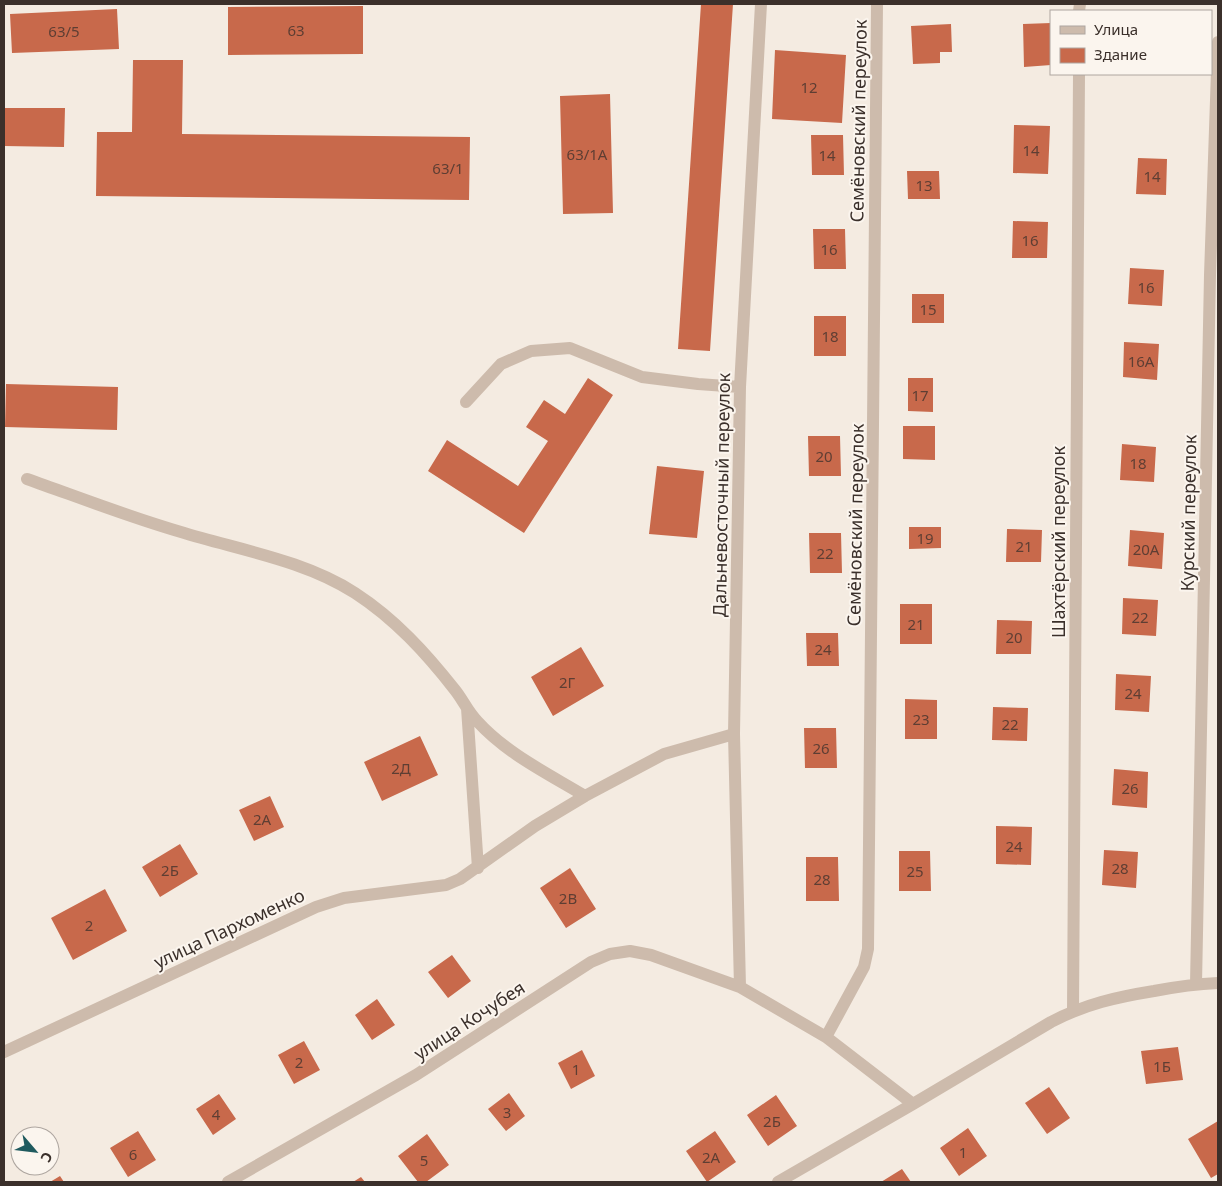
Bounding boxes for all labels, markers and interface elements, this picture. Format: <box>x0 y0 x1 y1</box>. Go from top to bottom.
legend <box>1050 10 1212 75</box>
street label: Семёновский переулок <box>844 19 872 223</box>
text: Улица <box>1094 19 1138 39</box>
house number: 63 <box>287 20 305 40</box>
house number: 63/5 <box>48 21 80 41</box>
text: Здание <box>1094 44 1147 64</box>
house number: 12 <box>800 77 818 97</box>
house number: 14 <box>1022 140 1040 160</box>
house number: 63/1А <box>567 144 608 164</box>
house number: 14 <box>818 145 836 165</box>
house number: 63/1 <box>432 158 464 178</box>
house number: 14 <box>1143 166 1161 186</box>
house number: 13 <box>915 175 933 195</box>
house number: 16 <box>1021 230 1039 250</box>
house number: 16 <box>820 239 838 259</box>
house number: 16 <box>1137 277 1155 297</box>
house number: 15 <box>919 299 937 319</box>
house number: 18 <box>821 326 839 346</box>
house number: 16А <box>1128 351 1155 371</box>
street label: Дальневосточный переулок <box>707 372 735 617</box>
house number: 17 <box>911 385 929 405</box>
street label: Семёновский переулок <box>841 423 869 627</box>
street label: Курский переулок <box>1175 434 1201 592</box>
street label: Шахтёрский переулок <box>1046 445 1070 638</box>
house number: 20 <box>815 446 833 466</box>
house number: 18 <box>1129 453 1147 473</box>
house number: 19 <box>916 528 934 548</box>
house number: 21 <box>1015 536 1033 556</box>
house number: 20А <box>1133 539 1160 559</box>
house number: 22 <box>816 543 834 563</box>
house number: 22 <box>1131 607 1149 627</box>
house number: 21 <box>907 614 925 634</box>
house number: 20 <box>1005 627 1023 647</box>
house number: 24 <box>814 639 832 659</box>
house number: 2Г <box>559 672 575 692</box>
house number: 24 <box>1124 683 1142 703</box>
house number: 23 <box>912 709 930 729</box>
house number: 22 <box>1001 714 1019 734</box>
house number: 26 <box>812 738 830 758</box>
house number: 2Д <box>391 758 411 778</box>
house number: 26 <box>1121 778 1139 798</box>
house number: 2А <box>253 809 272 829</box>
house number: 24 <box>1005 836 1023 856</box>
house number: 28 <box>1111 858 1129 878</box>
house number: 2Б <box>161 860 179 880</box>
house number: 25 <box>906 861 924 881</box>
house number: 28 <box>813 869 831 889</box>
street label: улица Пархоменко <box>150 883 308 973</box>
house number: 2В <box>559 888 577 908</box>
house number: 2 <box>85 915 93 935</box>
street label: улица Кочубея <box>409 975 529 1065</box>
house number: 2 <box>295 1052 303 1072</box>
house number: 1Б <box>1153 1056 1171 1076</box>
house number: 1 <box>572 1059 580 1079</box>
house number: 3 <box>503 1102 511 1122</box>
house number: 4 <box>212 1104 221 1124</box>
house number: 2Б <box>763 1111 781 1131</box>
north arrow <box>10 1126 60 1176</box>
house number: 1 <box>959 1142 967 1162</box>
house number: 6 <box>129 1144 137 1164</box>
house number: 2А <box>702 1147 721 1167</box>
text: С <box>36 1149 57 1166</box>
house number: 5 <box>420 1150 428 1170</box>

